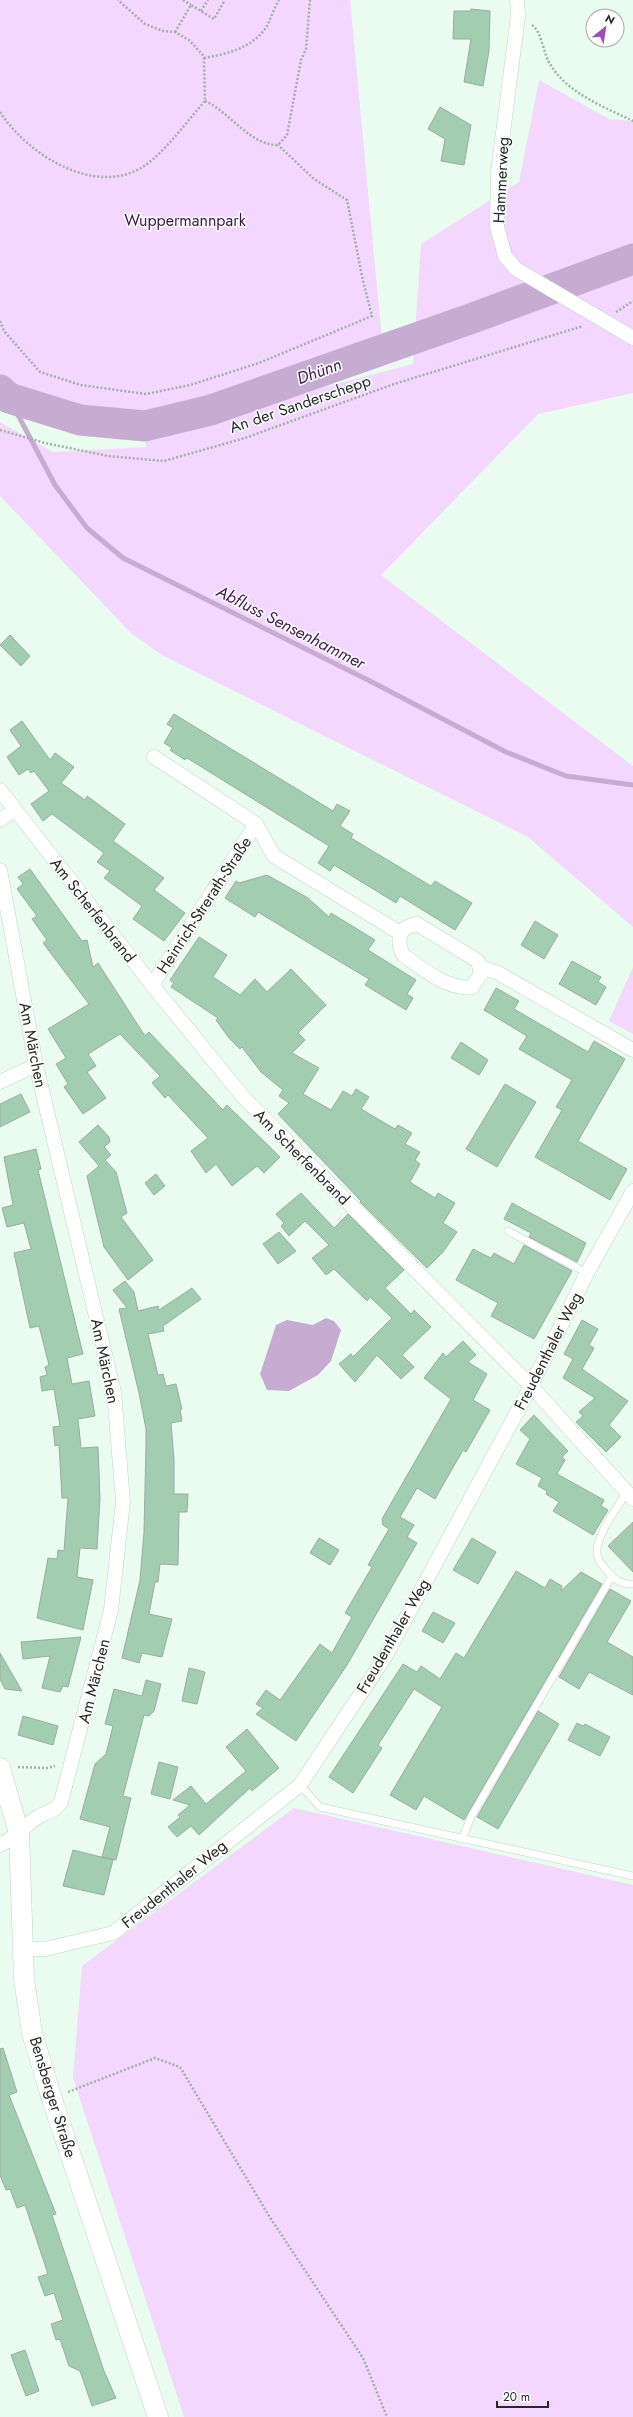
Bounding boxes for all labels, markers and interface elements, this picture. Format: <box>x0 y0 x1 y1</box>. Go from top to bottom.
north arrow <box>585 8 625 48</box>
text: N <box>602 10 618 28</box>
street label: Hammerweg <box>487 136 515 224</box>
park label: Wuppermannpark <box>124 209 247 232</box>
water label: Dhünn <box>293 352 345 390</box>
street label: An der Sanderschepp <box>226 369 374 439</box>
water label: Abfluss Sensenhammer <box>212 579 371 675</box>
street label: Heinrich-Strerath-Straße <box>151 832 257 978</box>
street label: Am Scherfenbrand <box>45 853 141 967</box>
street label: Am Märchen <box>13 1000 53 1090</box>
street label: Am Scherfenbrand <box>249 1104 355 1210</box>
street label: Freudenthaler Weg <box>508 1288 588 1414</box>
street label: Am Märchen <box>85 1316 125 1406</box>
street label: Freudenthaler Weg <box>351 1574 435 1698</box>
street label: Am Märchen <box>72 1636 116 1726</box>
street label: Freudenthaler Weg <box>116 1834 232 1934</box>
street label: Bensberger Straße <box>24 2034 82 2160</box>
scale bar <box>497 2383 548 2409</box>
text: 20 m <box>503 2388 530 2406</box>

